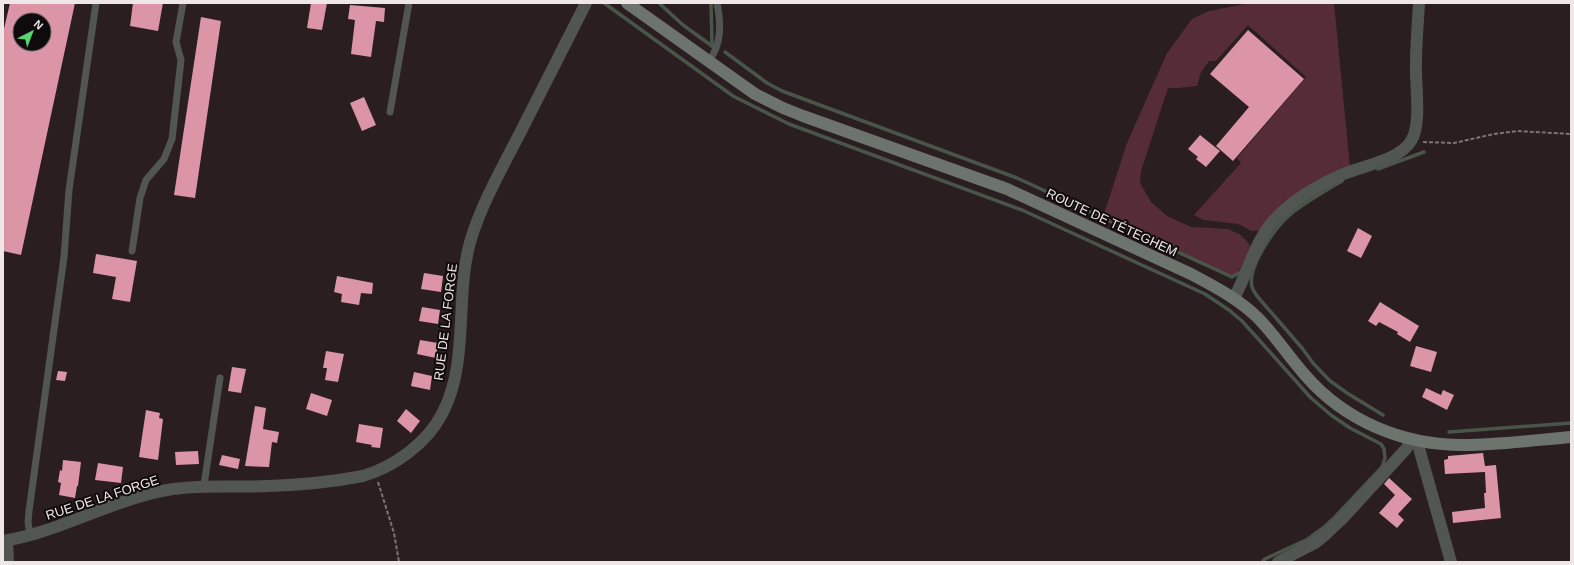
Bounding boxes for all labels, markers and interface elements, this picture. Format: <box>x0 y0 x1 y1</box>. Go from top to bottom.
north arrow <box>12 12 52 52</box>
text: N <box>32 17 46 32</box>
street label: ROUTE DE TÉTEGHEM <box>1044 185 1180 259</box>
street label: RUE DE LA FORGE <box>431 262 460 381</box>
street label: RUE DE LA FORGE <box>44 472 161 523</box>

